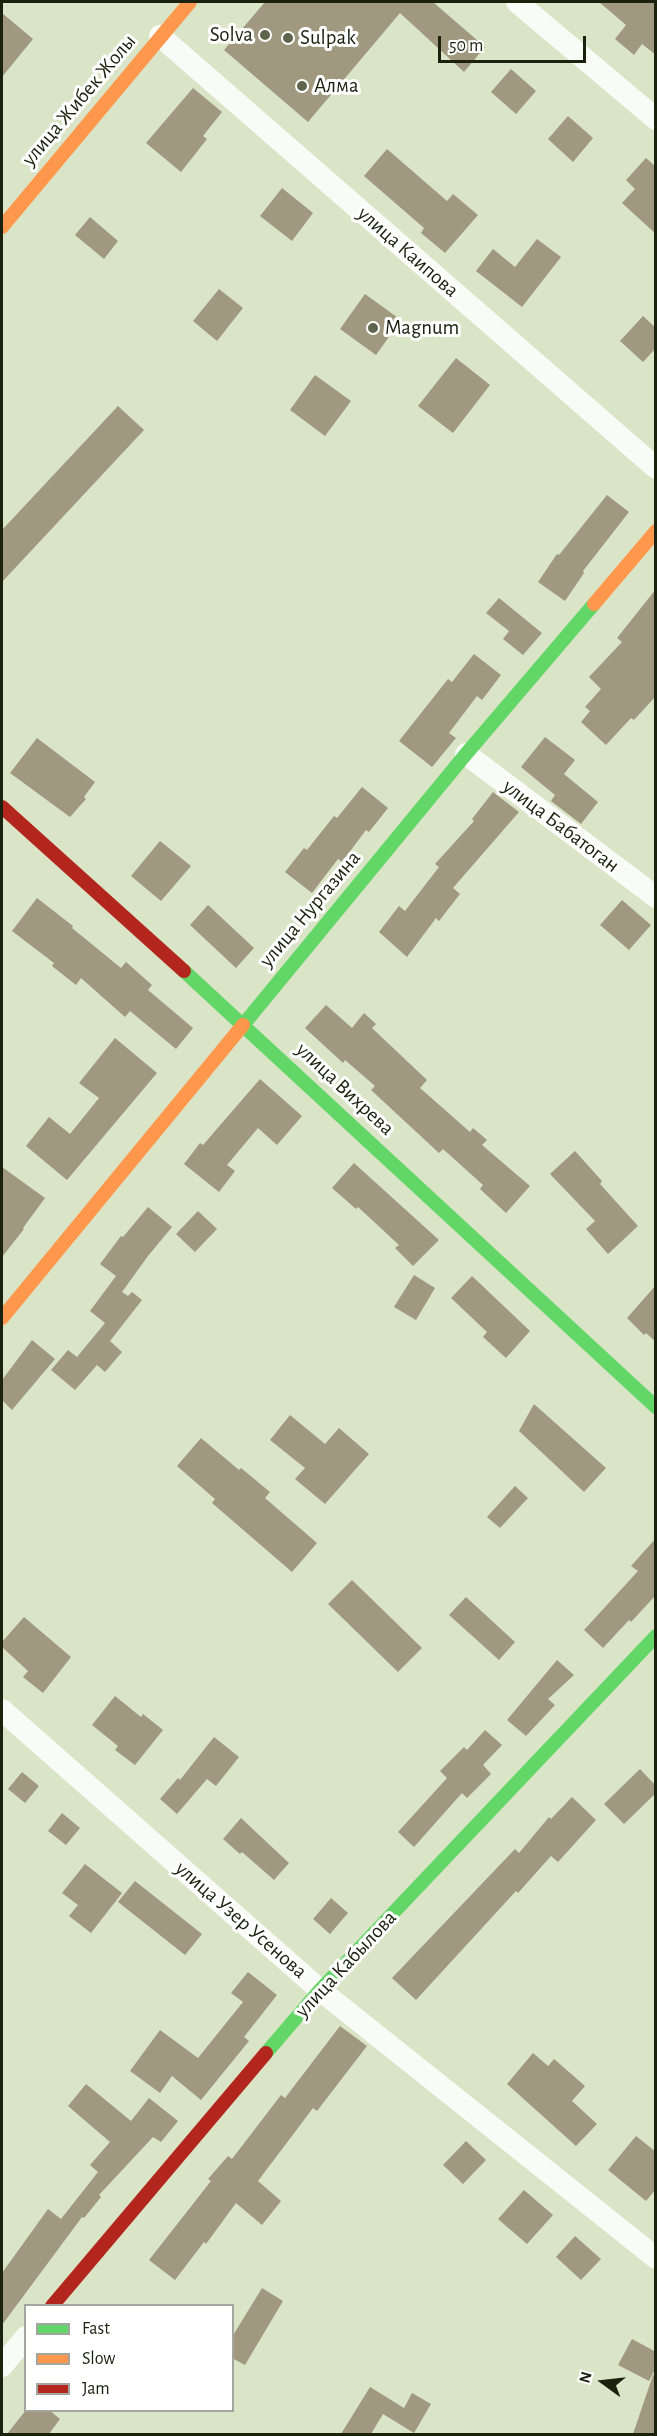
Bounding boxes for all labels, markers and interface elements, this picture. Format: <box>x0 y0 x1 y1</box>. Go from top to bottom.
place label: Solva <box>210 22 253 48</box>
scale bar <box>441 24 590 62</box>
place label: Sulpak <box>300 25 356 51</box>
marker: Solva <box>258 28 272 42</box>
street label: улица Жибек Жолы <box>17 29 141 171</box>
marker: Sulpak <box>281 31 295 45</box>
text: 50 m <box>449 37 483 55</box>
place label: Алма <box>314 73 358 99</box>
marker: Алма <box>295 79 309 93</box>
street label: улица Каипова <box>352 201 464 303</box>
place label: Magnum <box>385 315 459 341</box>
marker: Magnum <box>366 321 380 335</box>
street label: улица Бабатоган <box>498 774 624 878</box>
street label: улица Нургазина <box>254 846 366 972</box>
street label: улица Вихрева <box>291 1037 399 1141</box>
street label: улица Узер Усенова <box>170 1856 312 1984</box>
street label: улица Кабылова <box>290 1905 402 2023</box>
legend <box>24 2304 234 2412</box>
text: Fast <box>82 2320 110 2338</box>
text: Slow <box>82 2350 115 2368</box>
north arrow <box>573 2352 633 2412</box>
text: N <box>576 2370 595 2385</box>
text: Jam <box>82 2380 110 2398</box>

